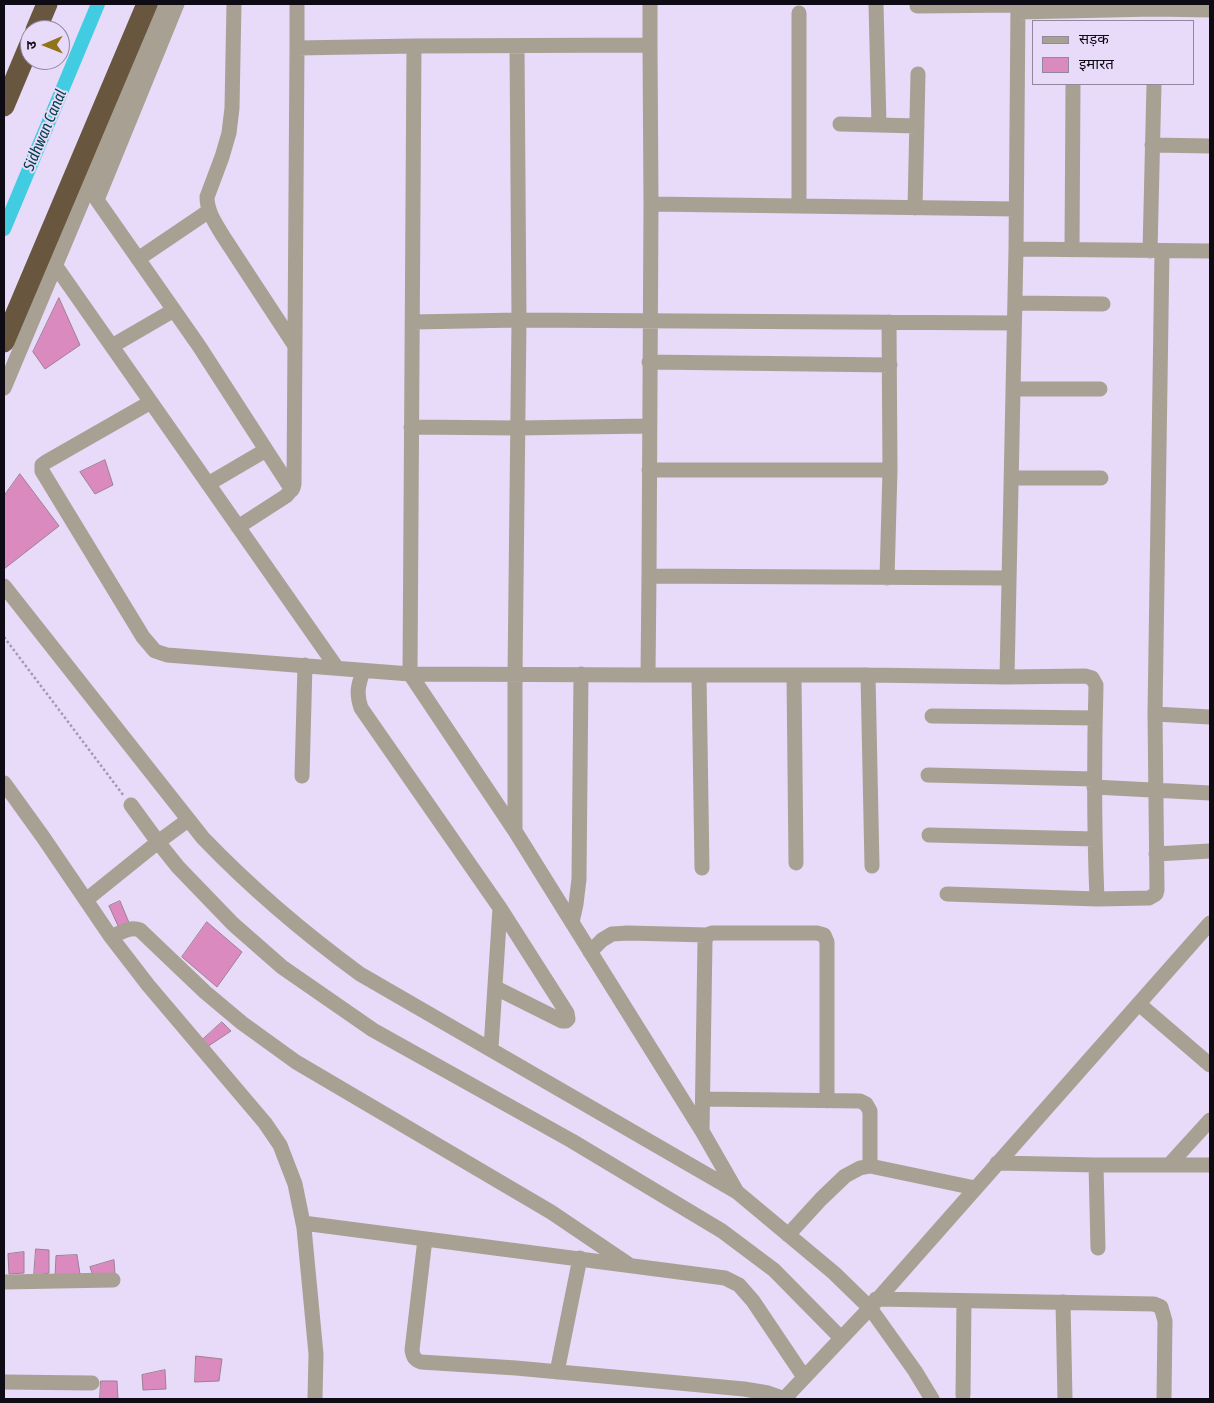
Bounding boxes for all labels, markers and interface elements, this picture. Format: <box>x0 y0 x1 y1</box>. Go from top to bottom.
north arrow <box>20 20 70 70</box>
legend <box>1032 20 1194 85</box>
text: सड़क <box>1079 30 1109 47</box>
text: उ <box>23 41 39 49</box>
text: इमारत <box>1079 55 1114 72</box>
water label: Sidhwan Canal <box>19 86 71 174</box>

